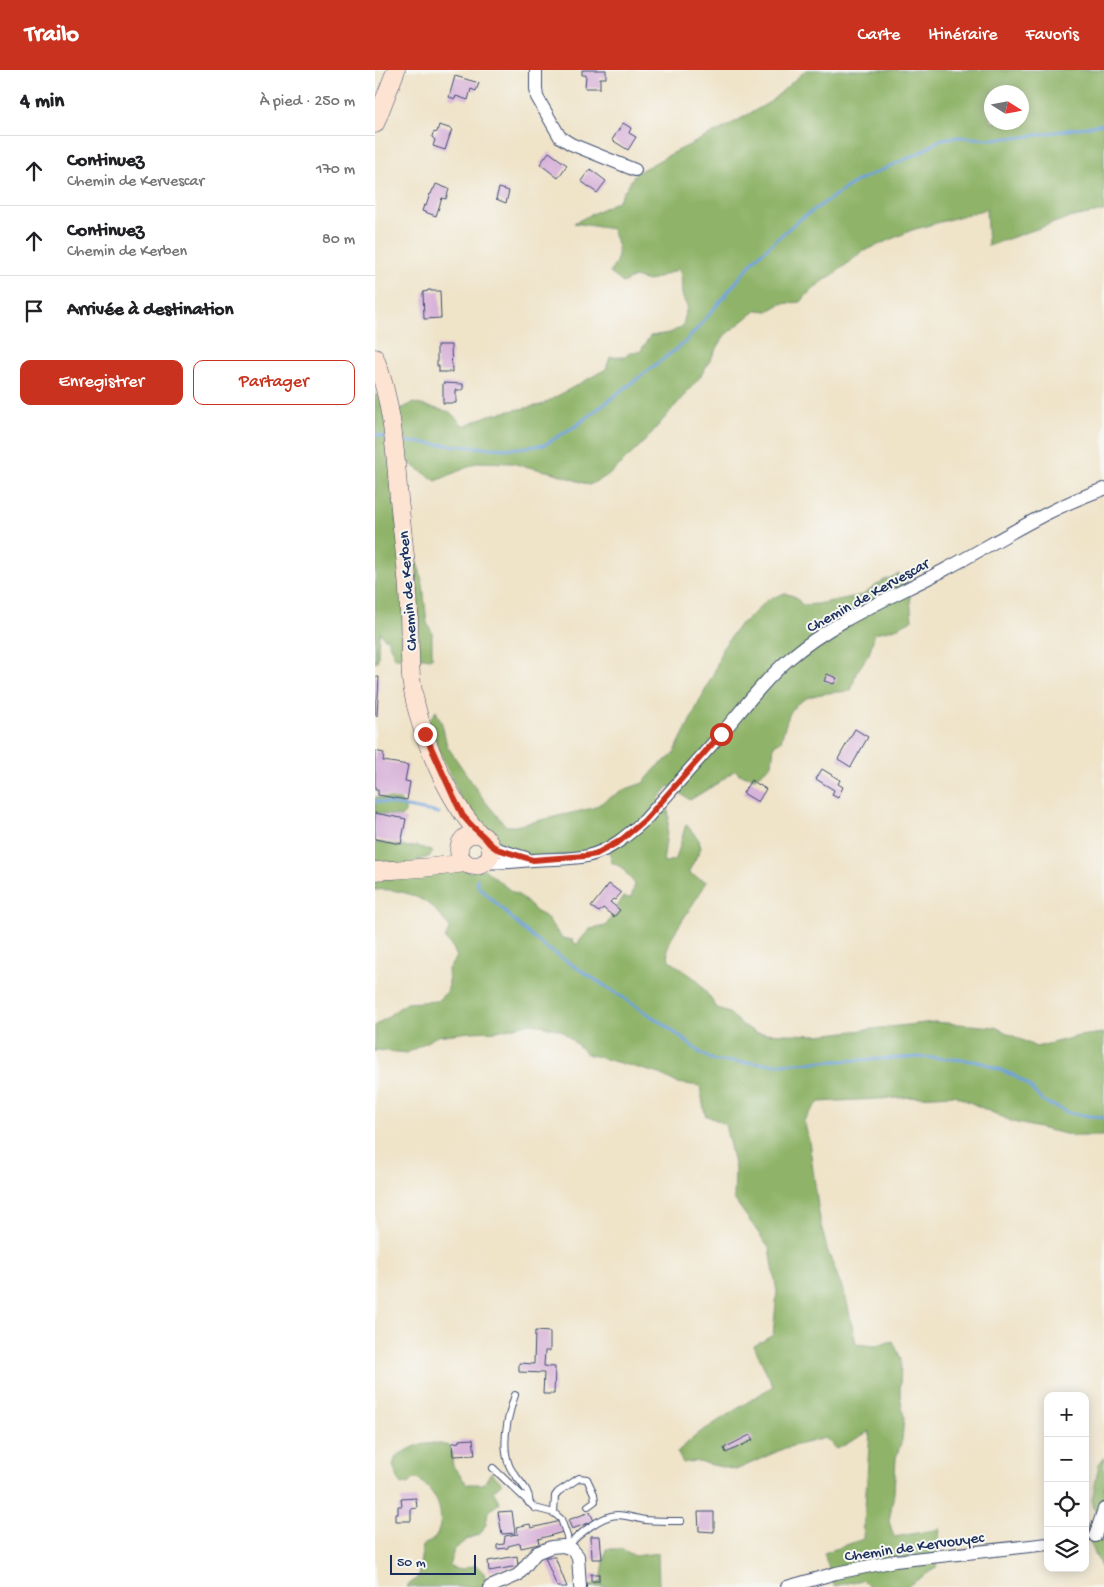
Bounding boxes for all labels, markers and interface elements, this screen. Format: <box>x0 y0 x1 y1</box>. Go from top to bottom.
text: Trailo <box>25 21 79 50</box>
text: Carte <box>857 25 900 46</box>
text: Itinéraire <box>928 25 998 46</box>
text: Favoris <box>1026 25 1079 46</box>
north arrow <box>984 85 1029 130</box>
text: 4 min <box>20 90 64 115</box>
text: À pied · 250 m <box>260 93 355 112</box>
text: Continuez <box>67 150 144 173</box>
icon: ahead <box>20 157 48 185</box>
text: 170 m <box>316 161 355 180</box>
text: Chemin de Kervescar <box>67 173 204 192</box>
text: Continuez <box>67 220 144 243</box>
icon: ahead <box>20 227 48 255</box>
text: 80 m <box>322 231 355 250</box>
text: Chemin de Kerben <box>67 243 187 262</box>
icon: arrive <box>20 297 48 325</box>
text: Arrivée à destination <box>67 299 233 322</box>
button: Enregistrer <box>20 360 183 405</box>
button: Partager <box>193 360 355 405</box>
street label: Chemin de Kerben <box>396 530 423 651</box>
street label: Chemin de Kervescar <box>804 555 934 639</box>
route end <box>414 723 437 746</box>
route start <box>710 723 733 746</box>
map controls <box>1044 1392 1089 1572</box>
button: + <box>1044 1392 1089 1437</box>
button: − <box>1044 1437 1089 1482</box>
button: locate <box>1044 1482 1089 1527</box>
button: layers <box>1044 1527 1089 1572</box>
street label: Chemin de Kervouyec <box>844 1529 986 1568</box>
scale bar <box>390 1552 476 1575</box>
text: 50 m <box>397 1555 426 1572</box>

